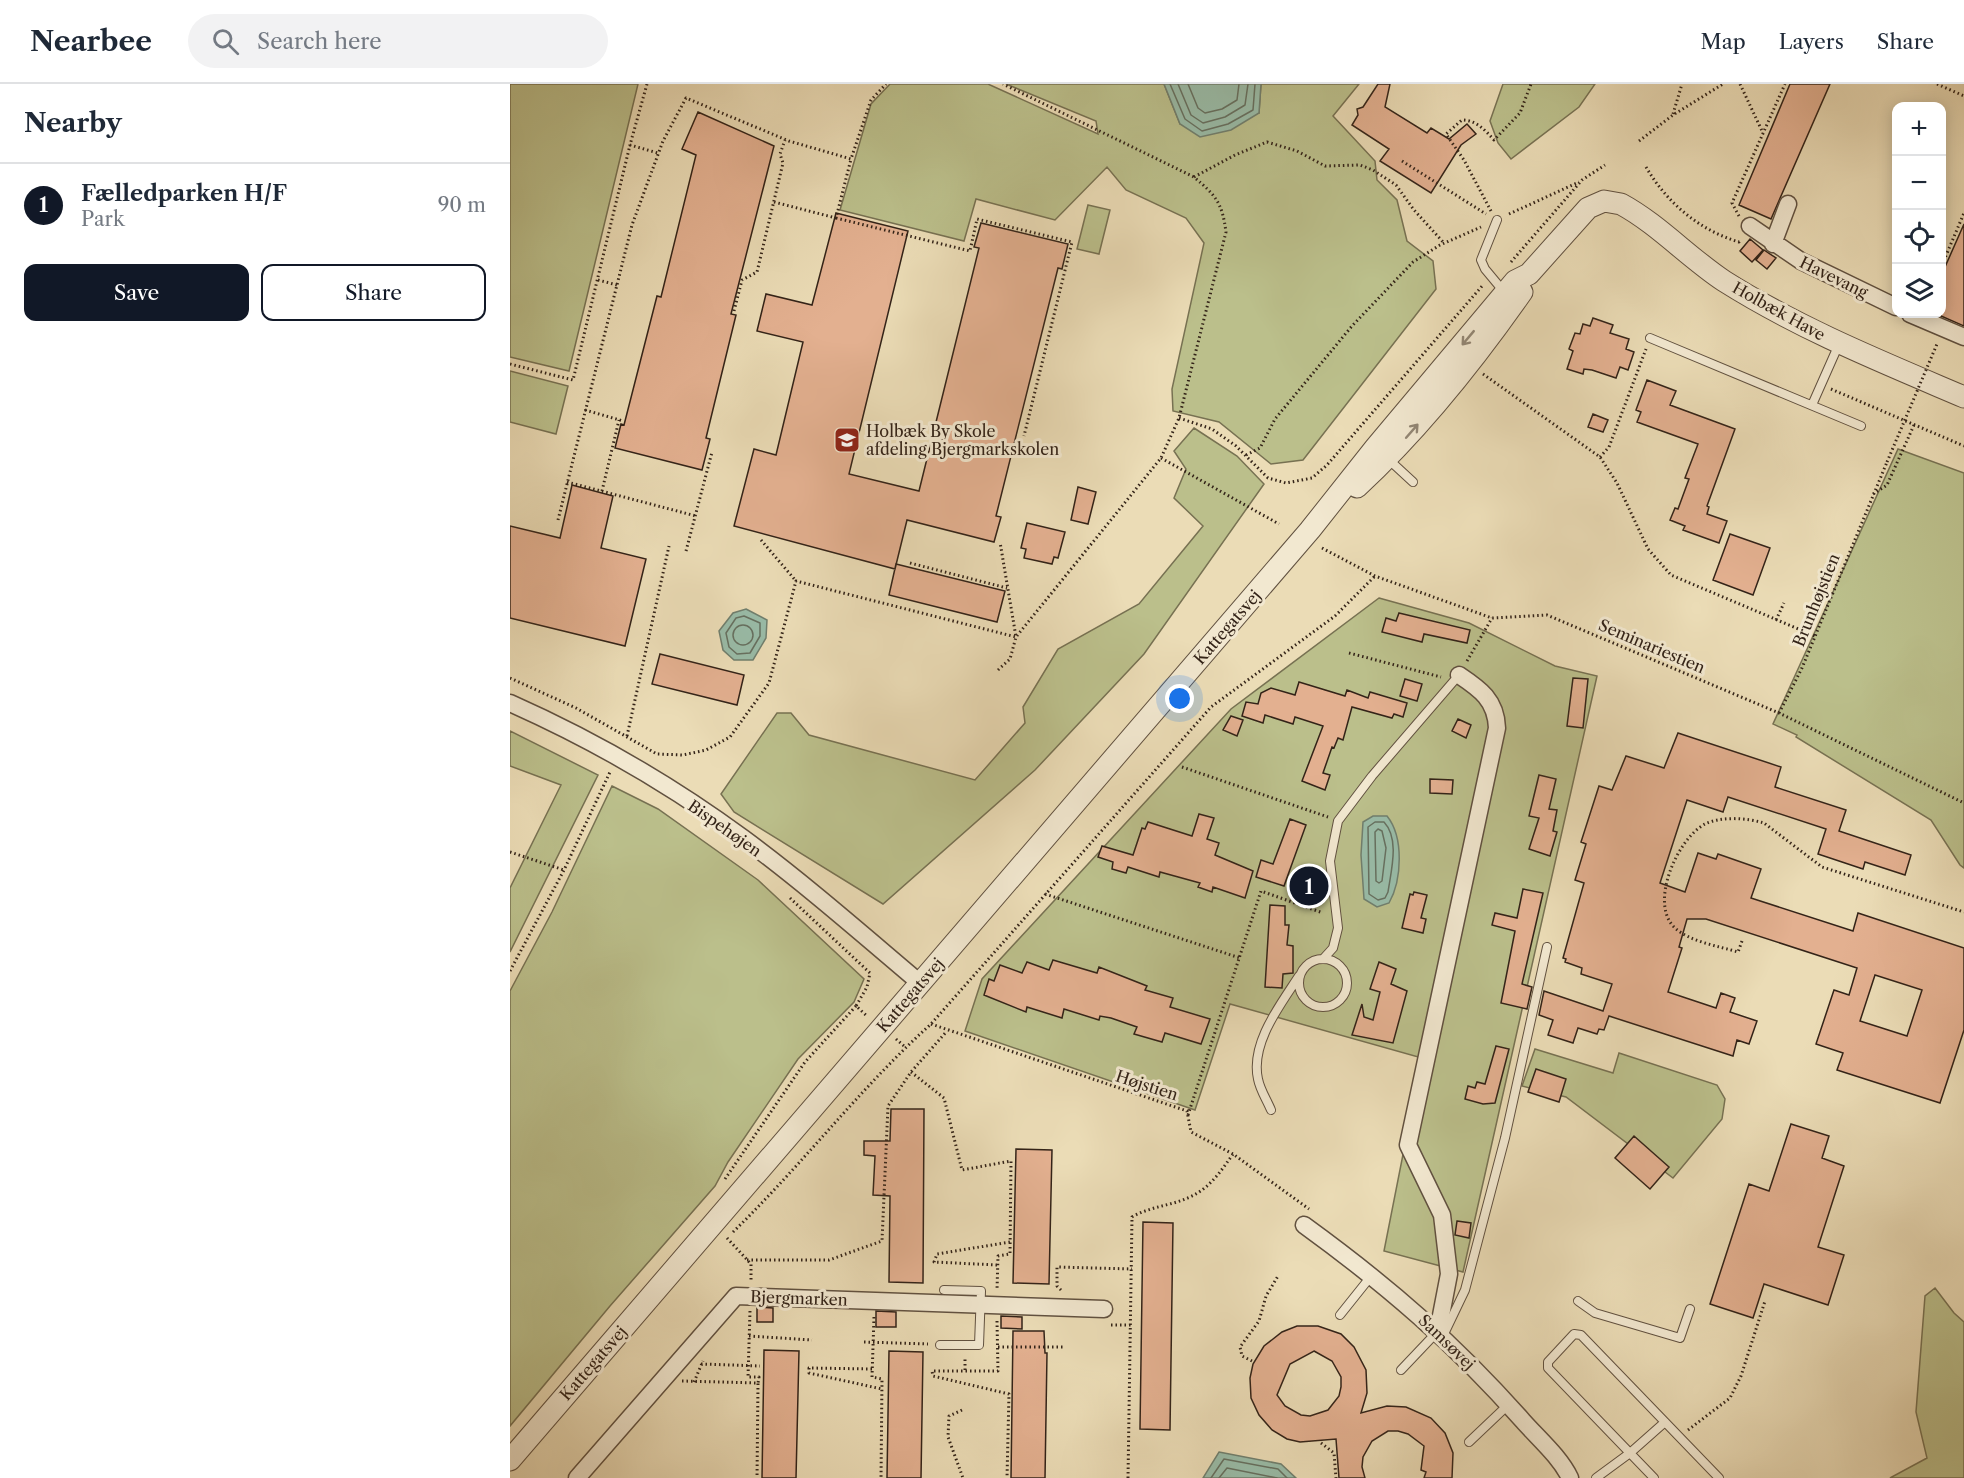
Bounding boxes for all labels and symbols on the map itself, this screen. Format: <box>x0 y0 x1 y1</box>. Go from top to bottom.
street label: Havevang <box>1797 252 1872 302</box>
street label: Holbæk Have <box>1729 277 1829 345</box>
one-way arrow <box>1461 330 1474 346</box>
place label: Holbæk By Skole afdeling Bjergmarkskolen <box>866 421 1059 459</box>
one-way arrow <box>1405 424 1419 439</box>
school or university icon: Holbæk By Skole afdeling Bjergmarkskolen <box>832 425 862 455</box>
street label: Brunhøjstien <box>1788 551 1844 649</box>
street label: Kattegatsvej <box>1189 586 1265 668</box>
street label: Seminariestien <box>1596 615 1708 677</box>
your location <box>1165 684 1194 713</box>
street label: Bispehøjen <box>684 795 766 861</box>
pin: 1 <box>1290 864 1328 908</box>
street label: Kattegatsvej <box>872 954 948 1036</box>
street label: Højstien <box>1113 1066 1181 1104</box>
street label: Bjergmarken <box>750 1286 848 1310</box>
street label: Samsøvej <box>1414 1310 1480 1374</box>
street label: Kattegatsvej <box>555 1322 631 1404</box>

